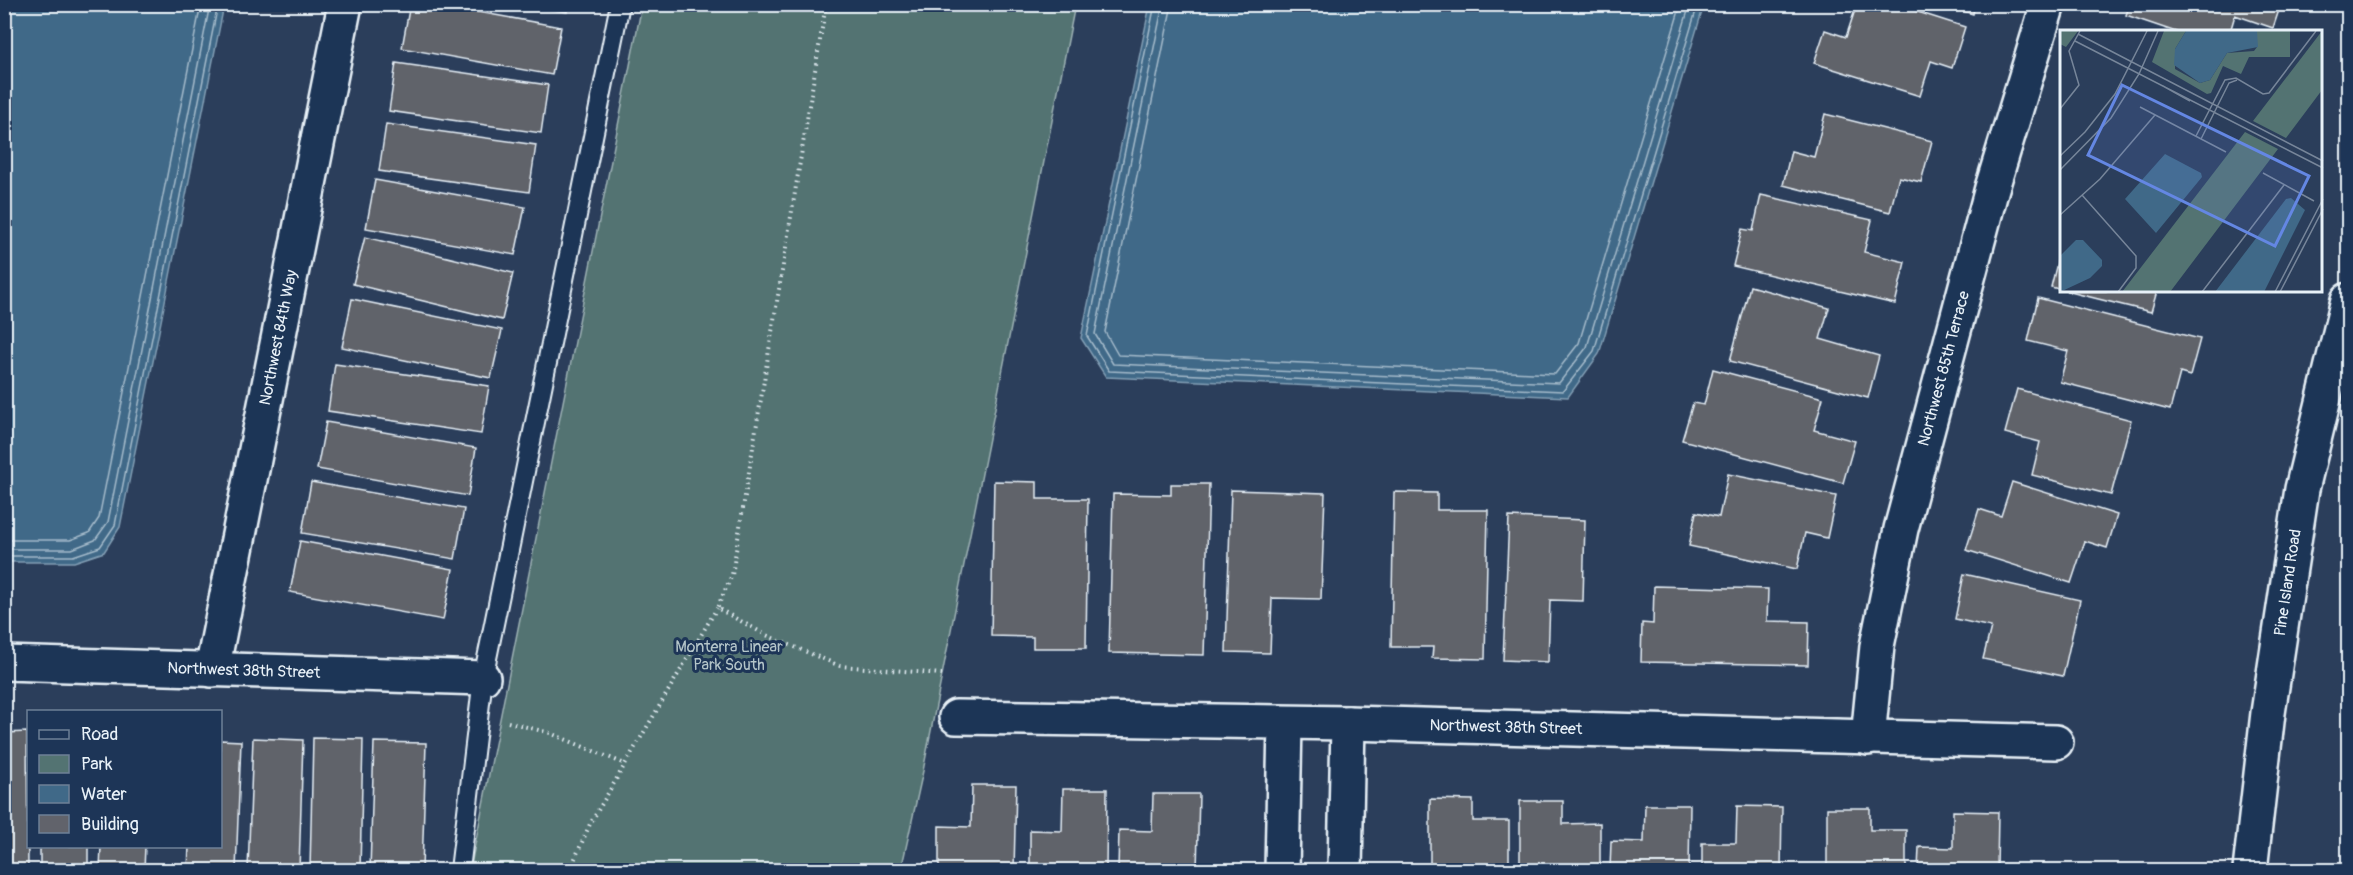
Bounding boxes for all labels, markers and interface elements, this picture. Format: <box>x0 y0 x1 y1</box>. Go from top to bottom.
inset map <box>2060 30 2323 292</box>
street label: Northwest 84th Way <box>255 268 302 407</box>
street label: Northwest 85th Terrace <box>1914 289 1974 448</box>
street label: Pine Island Road <box>2270 528 2306 637</box>
park label: Monterra Linear Park South <box>675 637 783 675</box>
street label: Northwest 38th Street <box>167 658 321 683</box>
legend <box>27 710 222 848</box>
street label: Northwest 38th Street <box>1429 715 1583 739</box>
text: Road <box>81 723 118 746</box>
text: Park <box>81 753 113 776</box>
text: Water <box>81 783 127 806</box>
text: Building <box>81 813 139 836</box>

